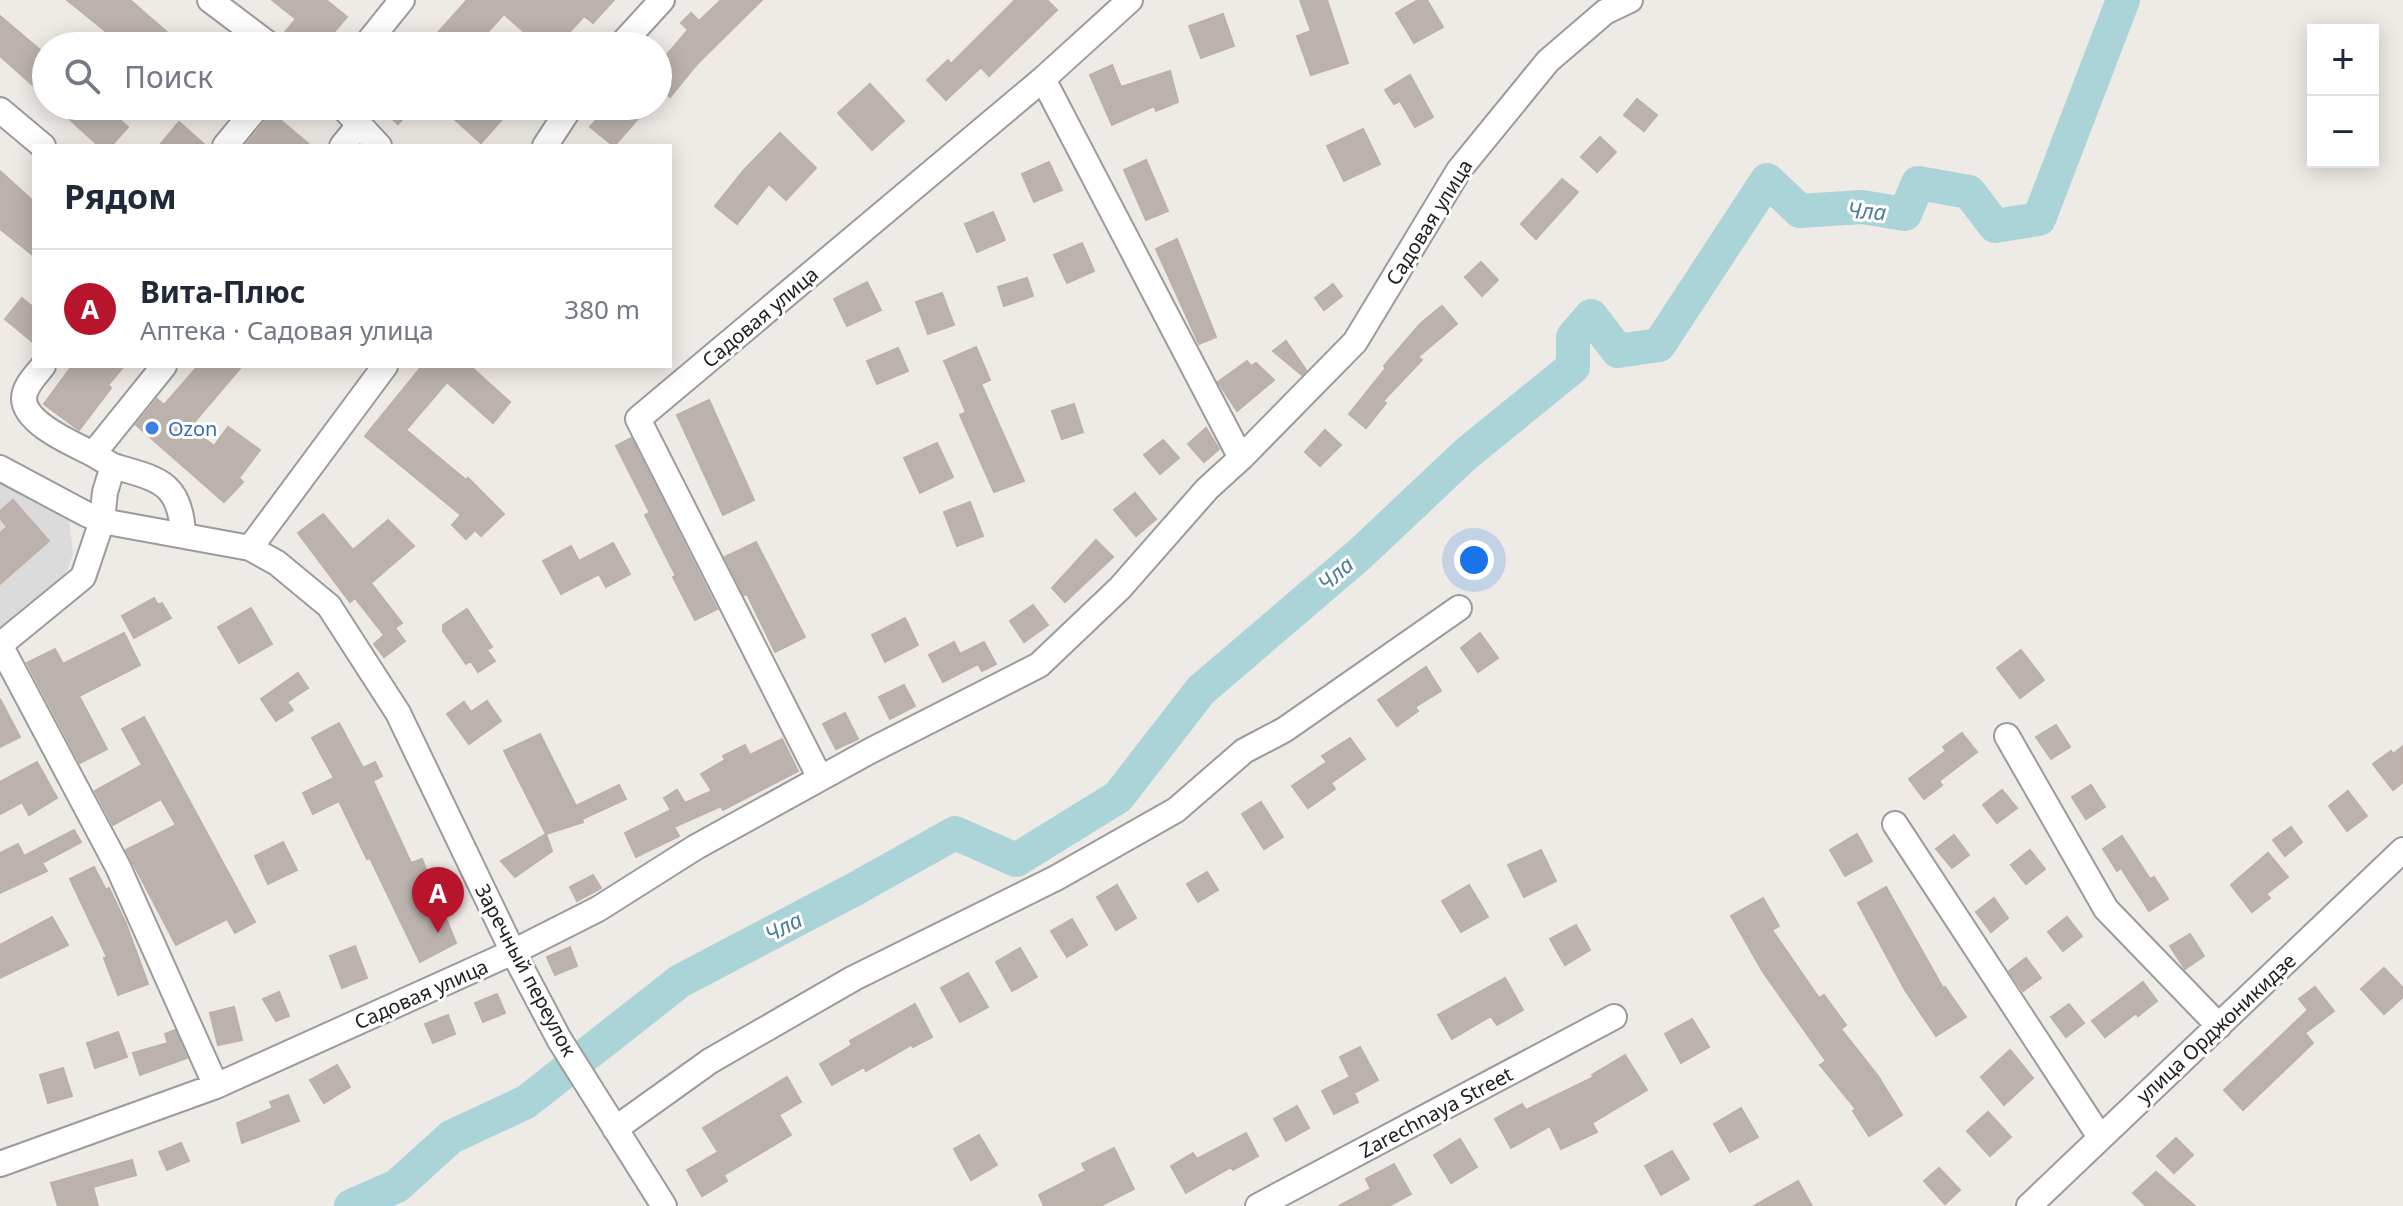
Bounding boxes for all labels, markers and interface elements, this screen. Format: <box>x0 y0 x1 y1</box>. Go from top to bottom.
map controls <box>2307 24 2379 168</box>
button: + <box>2307 24 2379 96</box>
search box <box>32 32 672 120</box>
icon: search <box>60 54 104 98</box>
text: Поиск <box>124 56 213 97</box>
button: − <box>2307 96 2379 168</box>
street label: Садовая улица <box>1379 154 1479 290</box>
text: Рядом <box>64 173 177 219</box>
water label: Чла <box>1847 194 1887 226</box>
street label: Садовая улица <box>696 260 824 374</box>
text: Вита-Плюс <box>140 271 306 312</box>
text: A <box>81 291 99 327</box>
text: 380 m <box>564 291 640 327</box>
text: Аптека · Садовая улица <box>140 312 434 348</box>
place label: Ozon <box>168 415 217 442</box>
marker: Ozon <box>143 419 161 437</box>
your location <box>1454 540 1494 580</box>
water label: Чла <box>1311 549 1359 597</box>
pin: A <box>412 867 464 933</box>
street label: Заречный переулок <box>469 879 583 1061</box>
water label: Чла <box>759 904 807 948</box>
street label: улица Орджоникидзе <box>2131 947 2301 1109</box>
street label: Садовая улица <box>350 952 492 1036</box>
street label: Zarechnaya Street <box>1355 1060 1517 1164</box>

